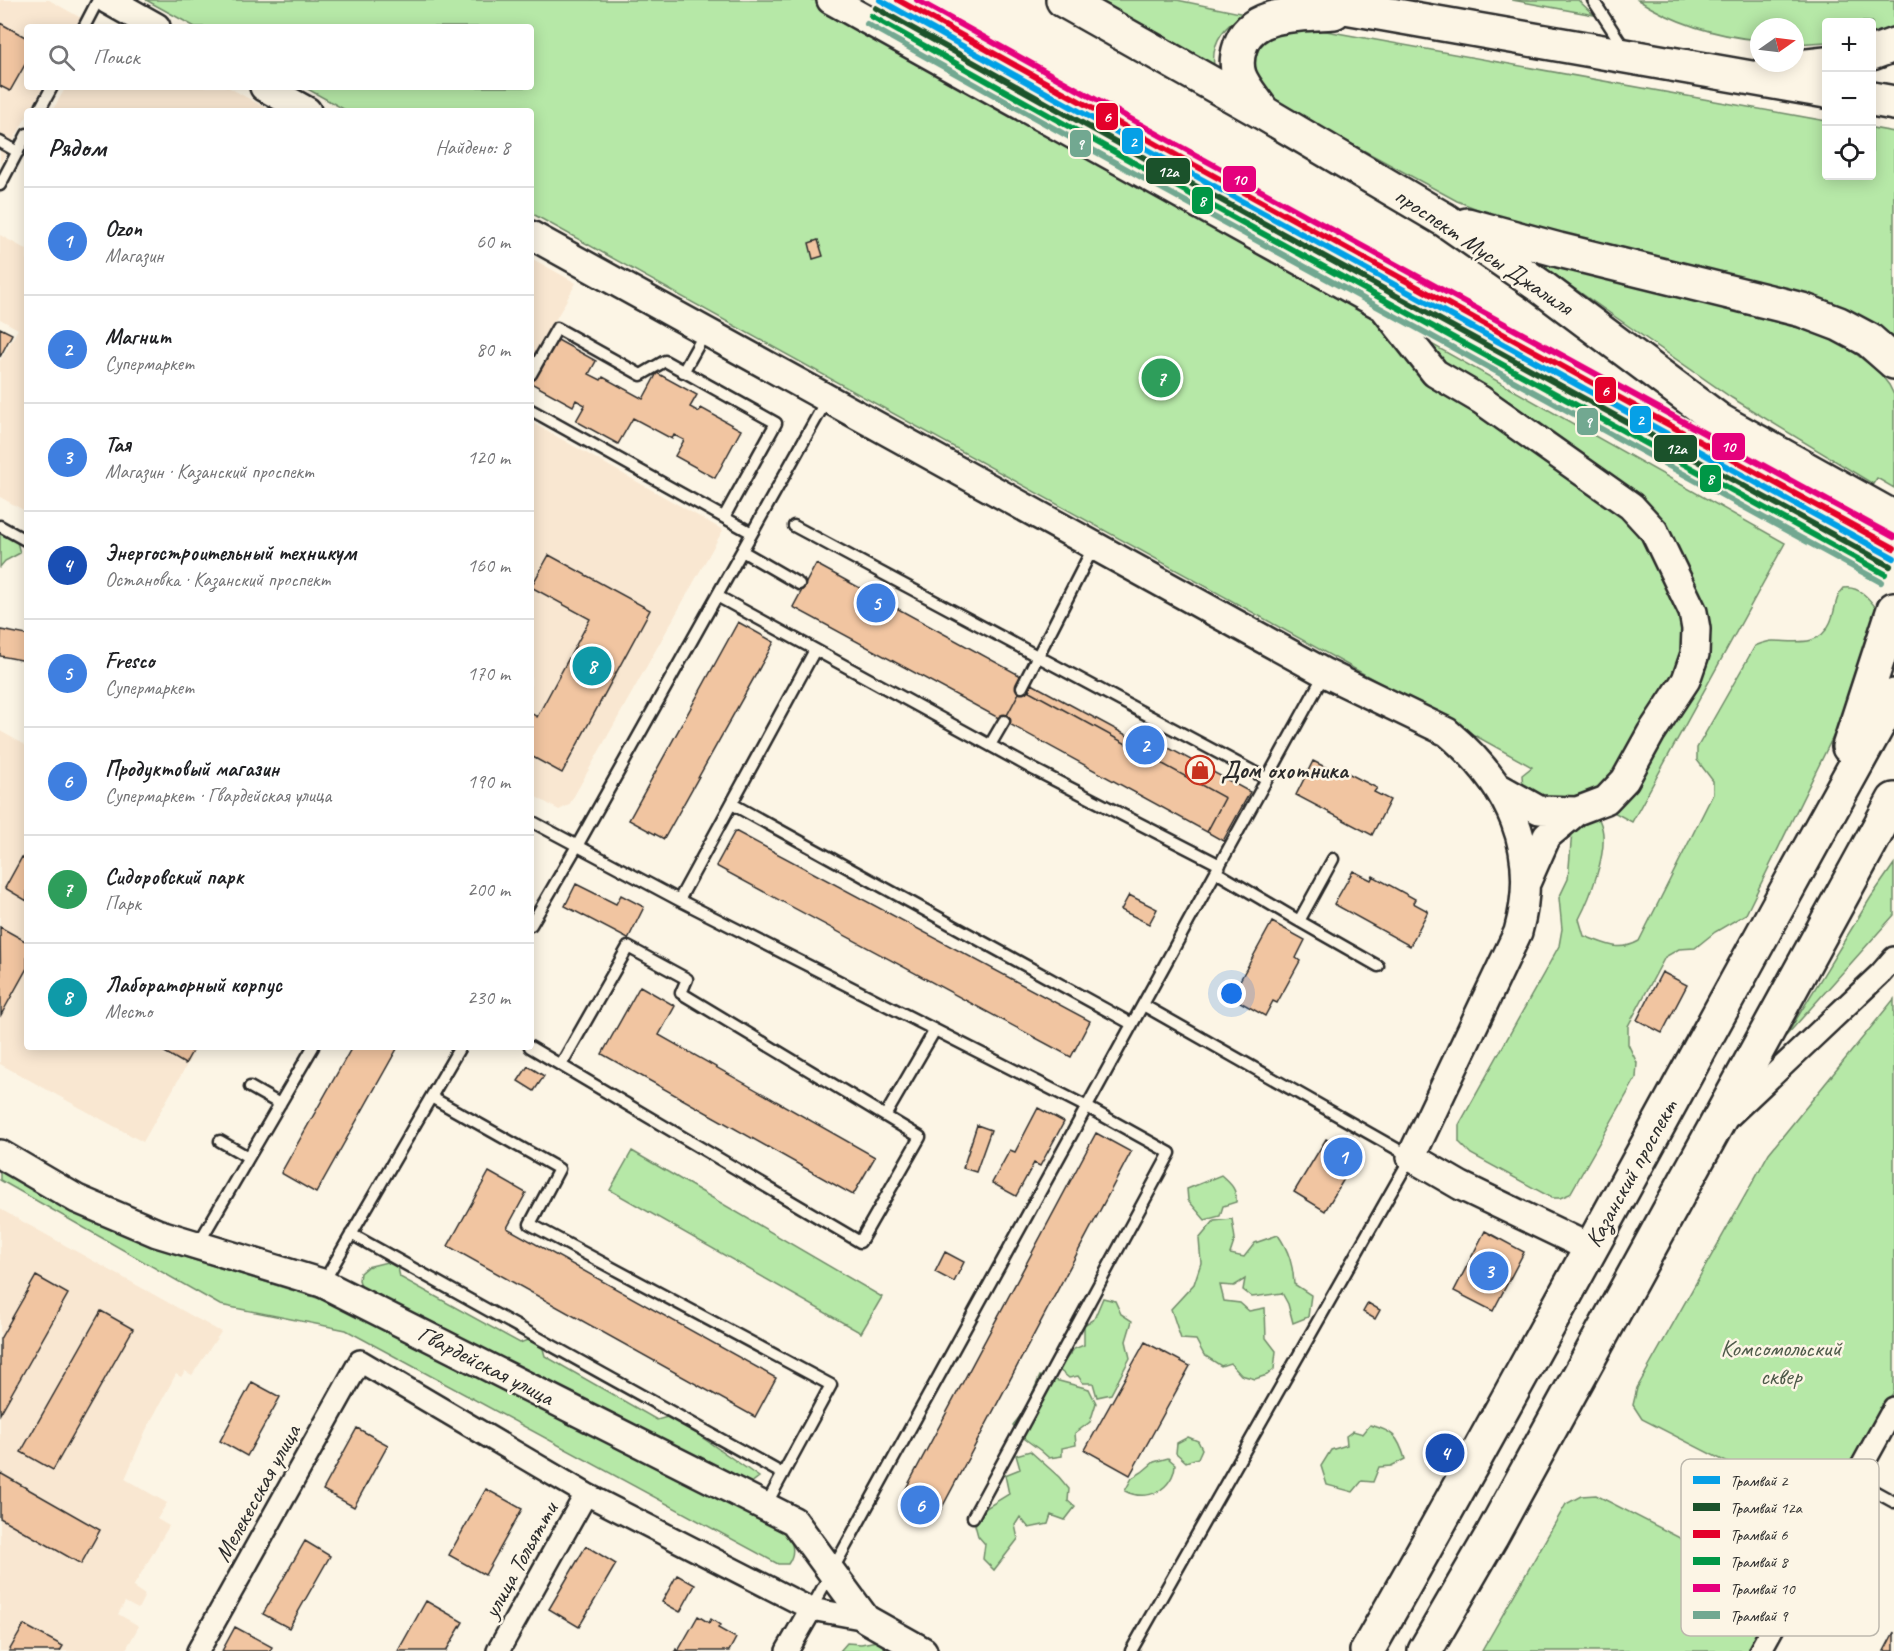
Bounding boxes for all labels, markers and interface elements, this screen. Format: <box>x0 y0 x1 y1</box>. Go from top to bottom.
north arrow <box>1750 18 1804 72</box>
map controls <box>1822 18 1876 180</box>
button: + <box>1822 18 1876 72</box>
search box <box>24 24 534 90</box>
icon: search <box>45 41 78 74</box>
text: Поиск <box>93 43 139 71</box>
button: − <box>1822 72 1876 126</box>
line badge: 6 <box>1095 102 1119 131</box>
text: 6 <box>1103 107 1112 127</box>
button: locate <box>1822 126 1876 180</box>
line badge: 2 <box>1121 127 1144 155</box>
line badge: 9 <box>1069 129 1092 158</box>
text: Рядом <box>48 131 106 164</box>
text: 2 <box>1129 132 1138 152</box>
text: 9 <box>1076 134 1085 154</box>
text: Найдено: 8 <box>435 135 510 160</box>
line badge: 12а <box>1145 157 1191 185</box>
text: 12а <box>1157 162 1181 182</box>
line badge: 10 <box>1222 165 1257 193</box>
text: 10 <box>1232 170 1248 190</box>
street label: проспект Мусы Джалиля <box>1389 180 1580 323</box>
line badge: 8 <box>1191 186 1214 215</box>
text: 8 <box>1198 191 1207 211</box>
text: Ozon <box>105 215 142 243</box>
text: 1 <box>63 229 72 254</box>
text: 60 m <box>476 229 510 254</box>
text: Магазин <box>105 243 163 268</box>
text: Магнит <box>105 323 171 351</box>
text: 2 <box>63 337 72 362</box>
text: 80 m <box>476 337 510 362</box>
text: Супермаркет <box>105 351 194 376</box>
pin: 7 <box>1142 356 1180 400</box>
line badge: 6 <box>1594 376 1617 404</box>
text: 6 <box>1601 381 1610 401</box>
line badge: 2 <box>1629 405 1652 434</box>
line badge: 9 <box>1576 407 1599 436</box>
text: 2 <box>1636 410 1645 430</box>
text: 9 <box>1584 412 1593 432</box>
text: Тая <box>105 431 131 459</box>
line badge: 10 <box>1711 432 1746 461</box>
line badge: 12а <box>1653 434 1698 463</box>
text: 10 <box>1721 437 1737 457</box>
text: 12а <box>1665 439 1689 459</box>
text: 3 <box>63 445 72 470</box>
text: 120 m <box>467 445 510 470</box>
text: Магазин · Казанский проспект <box>105 459 314 484</box>
line badge: 8 <box>1699 464 1722 493</box>
text: 8 <box>1706 469 1715 489</box>
text: Энергостроительный техникум <box>105 539 356 567</box>
text: 4 <box>63 553 72 578</box>
text: 160 m <box>467 553 510 578</box>
text: Остановка · Казанский проспект <box>105 567 331 592</box>
pin: 5 <box>856 580 896 626</box>
pin: 8 <box>572 644 612 688</box>
text: Fresco <box>105 647 154 675</box>
text: 5 <box>63 661 72 686</box>
text: 170 m <box>467 661 510 686</box>
text: Супермаркет <box>105 675 194 700</box>
pin: 2 <box>1126 722 1164 768</box>
shop icon: Дом охотника <box>1184 754 1216 786</box>
text: Продуктовый магазин <box>105 755 279 783</box>
place label: Дом охотника <box>1221 755 1350 785</box>
text: 6 <box>63 769 72 794</box>
text: 190 m <box>467 769 510 794</box>
text: Супермаркет · Гвардейская улица <box>105 783 331 808</box>
text: Сидоровский парк <box>105 863 244 891</box>
text: 7 <box>63 877 72 902</box>
text: 200 m <box>467 877 510 902</box>
text: Парк <box>105 891 141 916</box>
text: Лабораторный корпус <box>105 971 282 999</box>
your location <box>1217 979 1246 1008</box>
text: 8 <box>63 985 72 1010</box>
text: 230 m <box>467 985 510 1010</box>
text: Место <box>105 999 152 1024</box>
street label: Казанский проспект <box>1578 1093 1685 1253</box>
pin: 1 <box>1324 1134 1362 1180</box>
pin: 3 <box>1470 1248 1508 1294</box>
street label: Гвардейская улица <box>413 1318 560 1413</box>
park label: Комсомольский сквер <box>1721 1333 1843 1391</box>
street label: Мелекесская улица <box>207 1418 308 1567</box>
pin: 4 <box>1426 1430 1464 1476</box>
legend <box>1681 1459 1879 1636</box>
text: Трамвай 2 <box>1730 1471 1789 1491</box>
pin: 6 <box>900 1482 940 1528</box>
street label: улица Тольятти <box>475 1495 565 1625</box>
text: Трамвай 12а <box>1730 1498 1803 1518</box>
text: Трамвай 6 <box>1730 1525 1788 1545</box>
text: Трамвай 8 <box>1730 1552 1789 1572</box>
text: Трамвай 10 <box>1730 1579 1796 1599</box>
text: Трамвай 9 <box>1730 1606 1789 1626</box>

